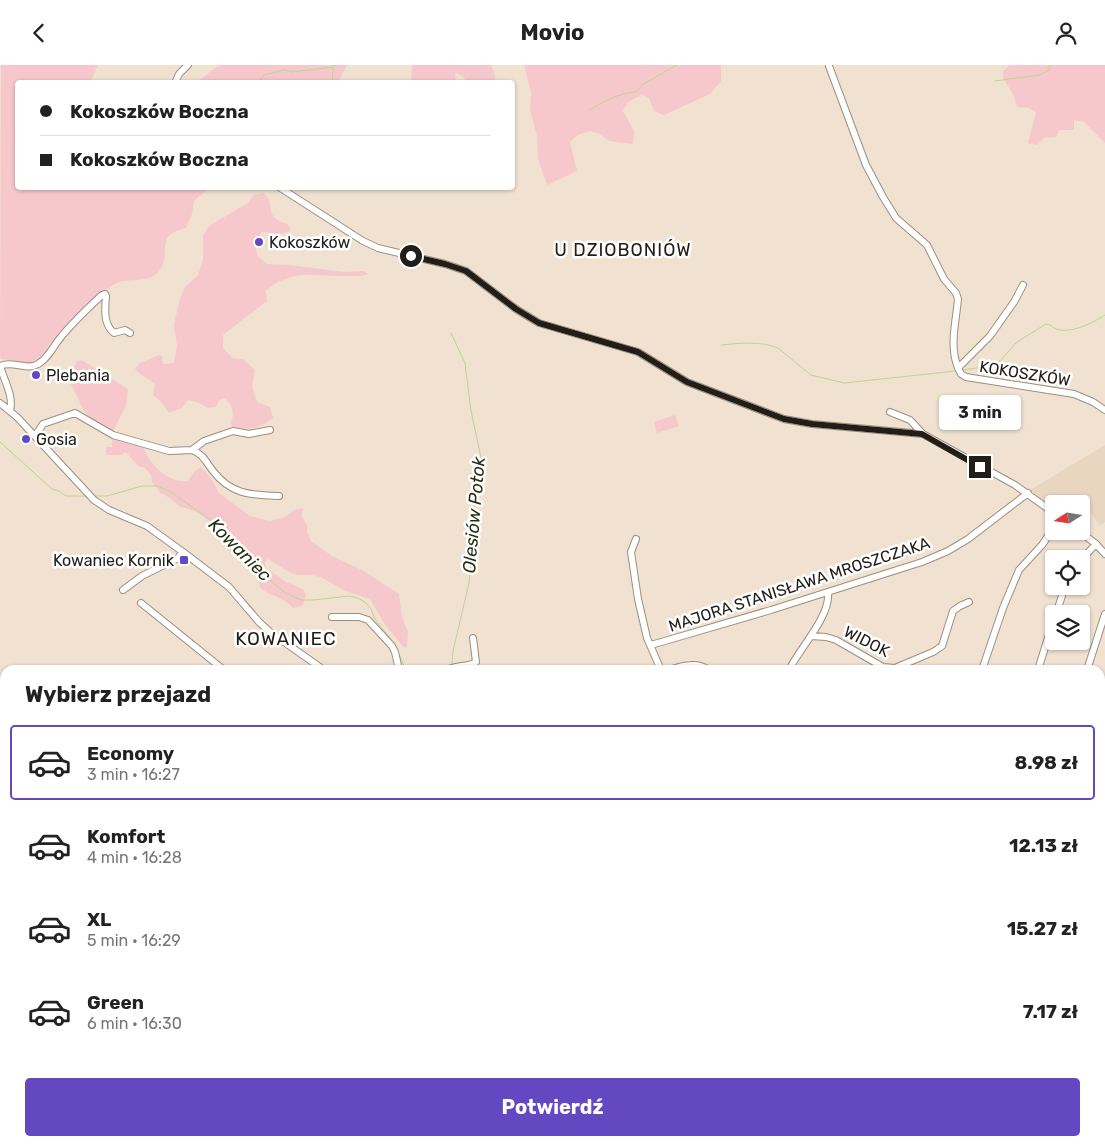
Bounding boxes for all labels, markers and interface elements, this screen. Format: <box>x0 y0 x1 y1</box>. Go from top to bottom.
icon: back <box>25 19 53 47</box>
text: Movio <box>520 19 585 46</box>
icon: person <box>1052 19 1080 47</box>
text: Kokoszków Boczna <box>70 100 249 123</box>
text: Kokoszków Boczna <box>70 148 249 171</box>
place label: Kokoszków <box>269 233 351 252</box>
marker: Kokoszków <box>253 236 265 248</box>
district label: U DZIOBONIÓW <box>554 239 692 261</box>
route start <box>400 245 422 267</box>
street label: KOKOSZKÓW <box>978 356 1072 390</box>
place label: Plebania <box>46 366 110 385</box>
marker: Plebania <box>30 369 42 381</box>
callout: 3 min <box>939 395 1021 429</box>
text: 3 min <box>958 403 1002 422</box>
place label: Gosia <box>36 430 77 449</box>
marker: Gosia <box>20 433 32 445</box>
water label: Olesiów Potok <box>458 455 490 574</box>
route end <box>969 456 991 478</box>
north arrow <box>1045 495 1090 540</box>
map controls <box>1045 495 1090 650</box>
water label: Kowaniec <box>204 514 276 586</box>
street label: MAJORA STANISŁAWA MROSZCZAKA <box>666 533 933 636</box>
button: locate <box>1045 550 1090 595</box>
place label: Kowaniec Kornik <box>53 551 175 570</box>
marker: Kowaniec Kornik <box>178 554 190 566</box>
button: layers <box>1045 605 1090 650</box>
street label: WIDOK <box>841 622 893 661</box>
district label: KOWANIEC <box>235 627 337 650</box>
text: Wybierz przejazd <box>25 681 211 708</box>
icon: car <box>27 740 72 785</box>
text: Economy <box>87 742 174 765</box>
text: 8.98 zł <box>1014 751 1078 774</box>
text: 3 min · 16:27 <box>87 765 180 784</box>
icon: car <box>27 823 72 868</box>
text: Komfort <box>87 825 165 848</box>
text: 12.13 zł <box>1009 834 1078 857</box>
text: 4 min · 16:28 <box>87 848 182 867</box>
icon: car <box>27 906 72 951</box>
text: XL <box>87 908 111 931</box>
text: 15.27 zł <box>1007 917 1078 940</box>
text: 5 min · 16:29 <box>87 931 181 950</box>
icon: car <box>27 989 72 1034</box>
text: Green <box>87 991 144 1014</box>
text: 7.17 zł <box>1023 1000 1078 1023</box>
text: 6 min · 16:30 <box>87 1014 182 1033</box>
button: Potwierdź <box>25 1078 1080 1136</box>

